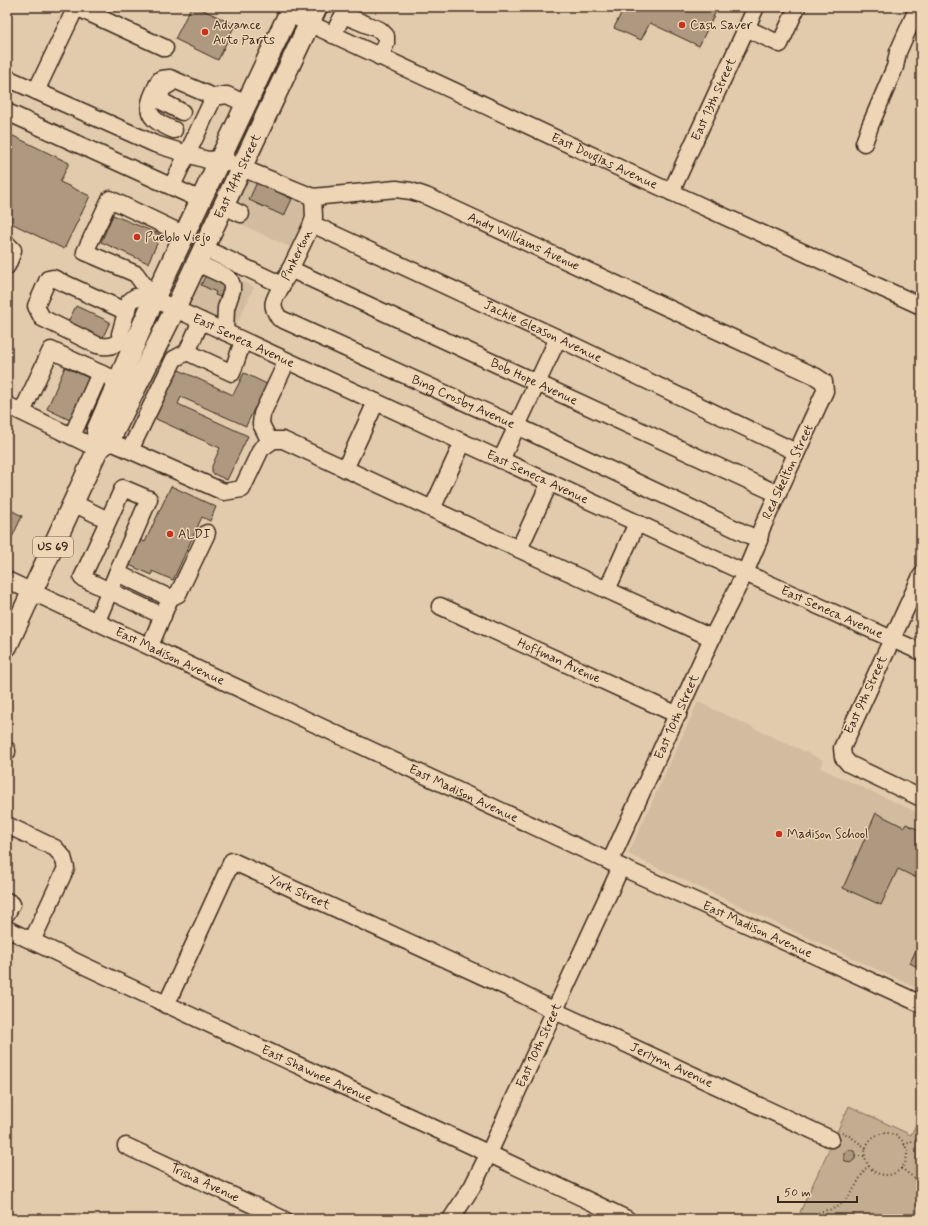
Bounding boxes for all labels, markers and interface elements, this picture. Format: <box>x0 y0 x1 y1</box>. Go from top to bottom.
place label: Advance Auto Parts <box>213 17 275 49</box>
place label: Cash Saver <box>690 17 753 34</box>
marker: Cash Saver <box>677 20 687 30</box>
marker: Advance Auto Parts <box>200 27 210 37</box>
street label: East 13th Street <box>687 55 740 144</box>
street label: East Douglas Avenue <box>548 129 660 193</box>
street label: East 14th Street <box>210 131 265 221</box>
street label: Andy Williams Avenue <box>465 208 582 274</box>
street label: Pinkerton <box>277 227 317 283</box>
place label: Pueblo Viejo <box>145 229 211 246</box>
marker: Pueblo Viejo <box>132 232 142 242</box>
street label: Jackie Gleason Avenue <box>481 296 605 366</box>
street label: East Seneca Avenue <box>190 310 297 371</box>
street label: Bob Hope Avenue <box>488 354 581 409</box>
street label: Bing Crosby Avenue <box>409 371 518 432</box>
street label: Red Skelton Street <box>759 422 818 522</box>
street label: East Seneca Avenue <box>484 446 591 508</box>
place label: ALDI <box>178 526 211 543</box>
marker: ALDI <box>165 529 175 539</box>
road number: US 69 <box>33 537 73 557</box>
street label: East Seneca Avenue <box>778 582 886 642</box>
street label: East Madison Avenue <box>113 623 228 689</box>
street label: Hoffman Avenue <box>515 634 603 687</box>
street label: East 9th Street <box>840 653 892 737</box>
street label: East 10th Street <box>651 671 703 762</box>
street label: East Madison Avenue <box>406 761 521 826</box>
place label: Madison School <box>787 826 868 843</box>
marker: Madison School <box>774 829 784 839</box>
street label: York Street <box>266 871 334 914</box>
street label: East Madison Avenue <box>700 897 815 962</box>
street label: East 10th Street <box>512 1000 566 1090</box>
street label: Jerlynn Avenue <box>627 1038 716 1092</box>
street label: East Shawnee Avenue <box>259 1041 375 1107</box>
street label: Trisha Avenue <box>168 1159 242 1206</box>
scale bar <box>778 1178 857 1204</box>
text: 50 m <box>784 1185 811 1201</box>

